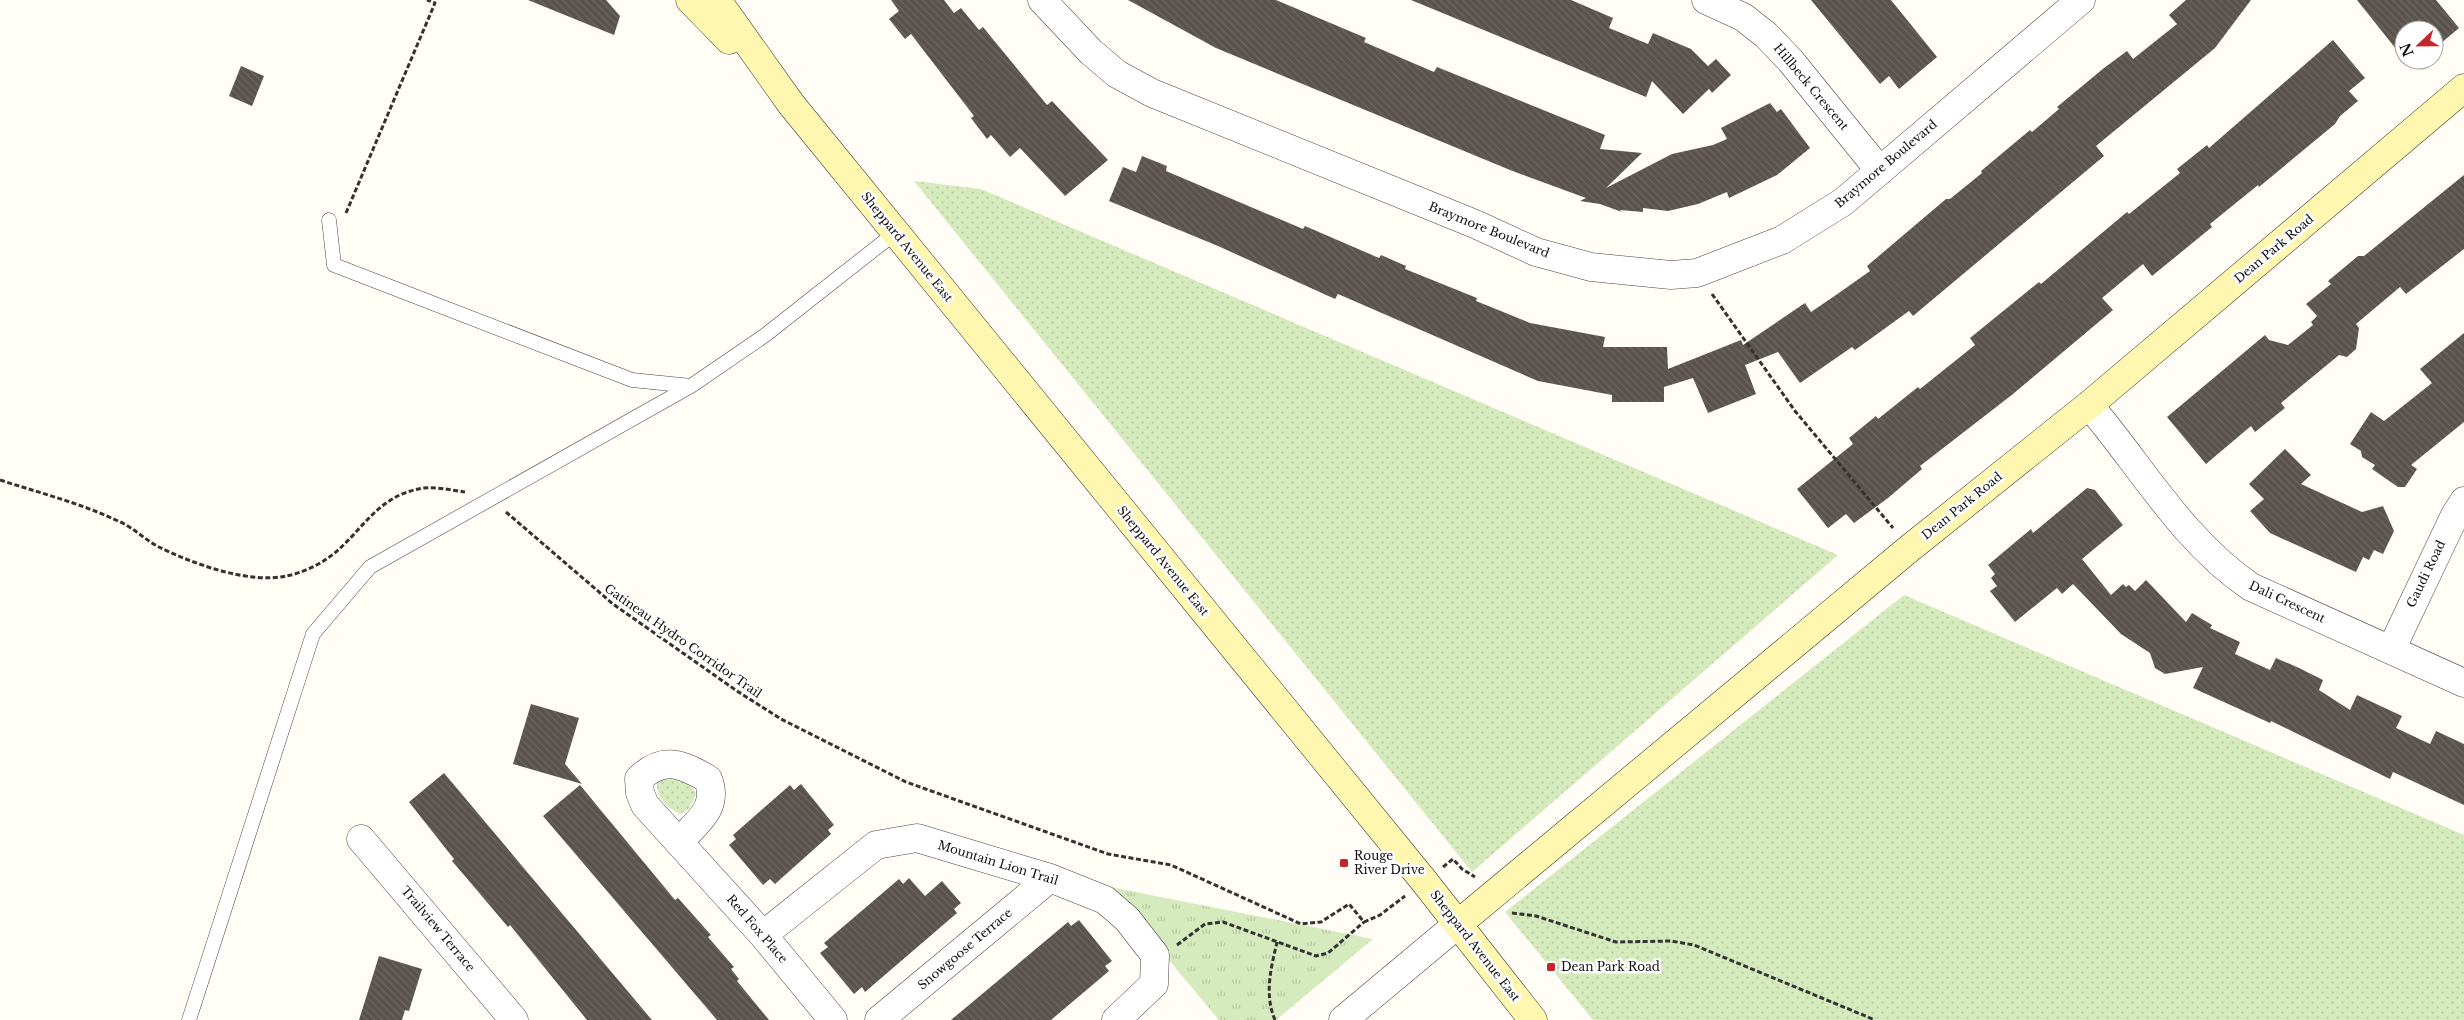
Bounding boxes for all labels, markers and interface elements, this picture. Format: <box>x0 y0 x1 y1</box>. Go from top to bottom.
north arrow <box>2394 20 2444 70</box>
street label: Hillbeck Crescent <box>1771 40 1852 133</box>
text: N <box>2396 40 2418 59</box>
street label: Braymore Boulevard <box>1831 116 1940 211</box>
street label: Sheppard Avenue East <box>858 189 957 305</box>
street label: Braymore Boulevard <box>1427 198 1552 261</box>
street label: Dean Park Road <box>2231 211 2316 286</box>
street label: Dean Park Road <box>1919 469 2005 543</box>
street label: Sheppard Avenue East <box>1114 503 1213 619</box>
street label: Gaudi Road <box>2403 538 2448 610</box>
street label: Dali Crescent <box>2247 577 2328 626</box>
street label: Gatineau Hydro Corridor Trail <box>602 580 765 701</box>
street label: Mountain Lion Trail <box>936 837 1060 888</box>
place label: Rouge River Drive <box>1354 848 1425 877</box>
marker: Rouge River Drive <box>1338 857 1350 869</box>
street label: Trailview Terrace <box>398 883 479 974</box>
street label: Sheppard Avenue East <box>1427 887 1524 1005</box>
street label: Red Fox Place <box>724 891 791 966</box>
street label: Snowgoose Terrace <box>914 905 1015 992</box>
place label: Dean Park Road <box>1561 959 1660 974</box>
marker: Dean Park Road <box>1545 961 1557 973</box>

